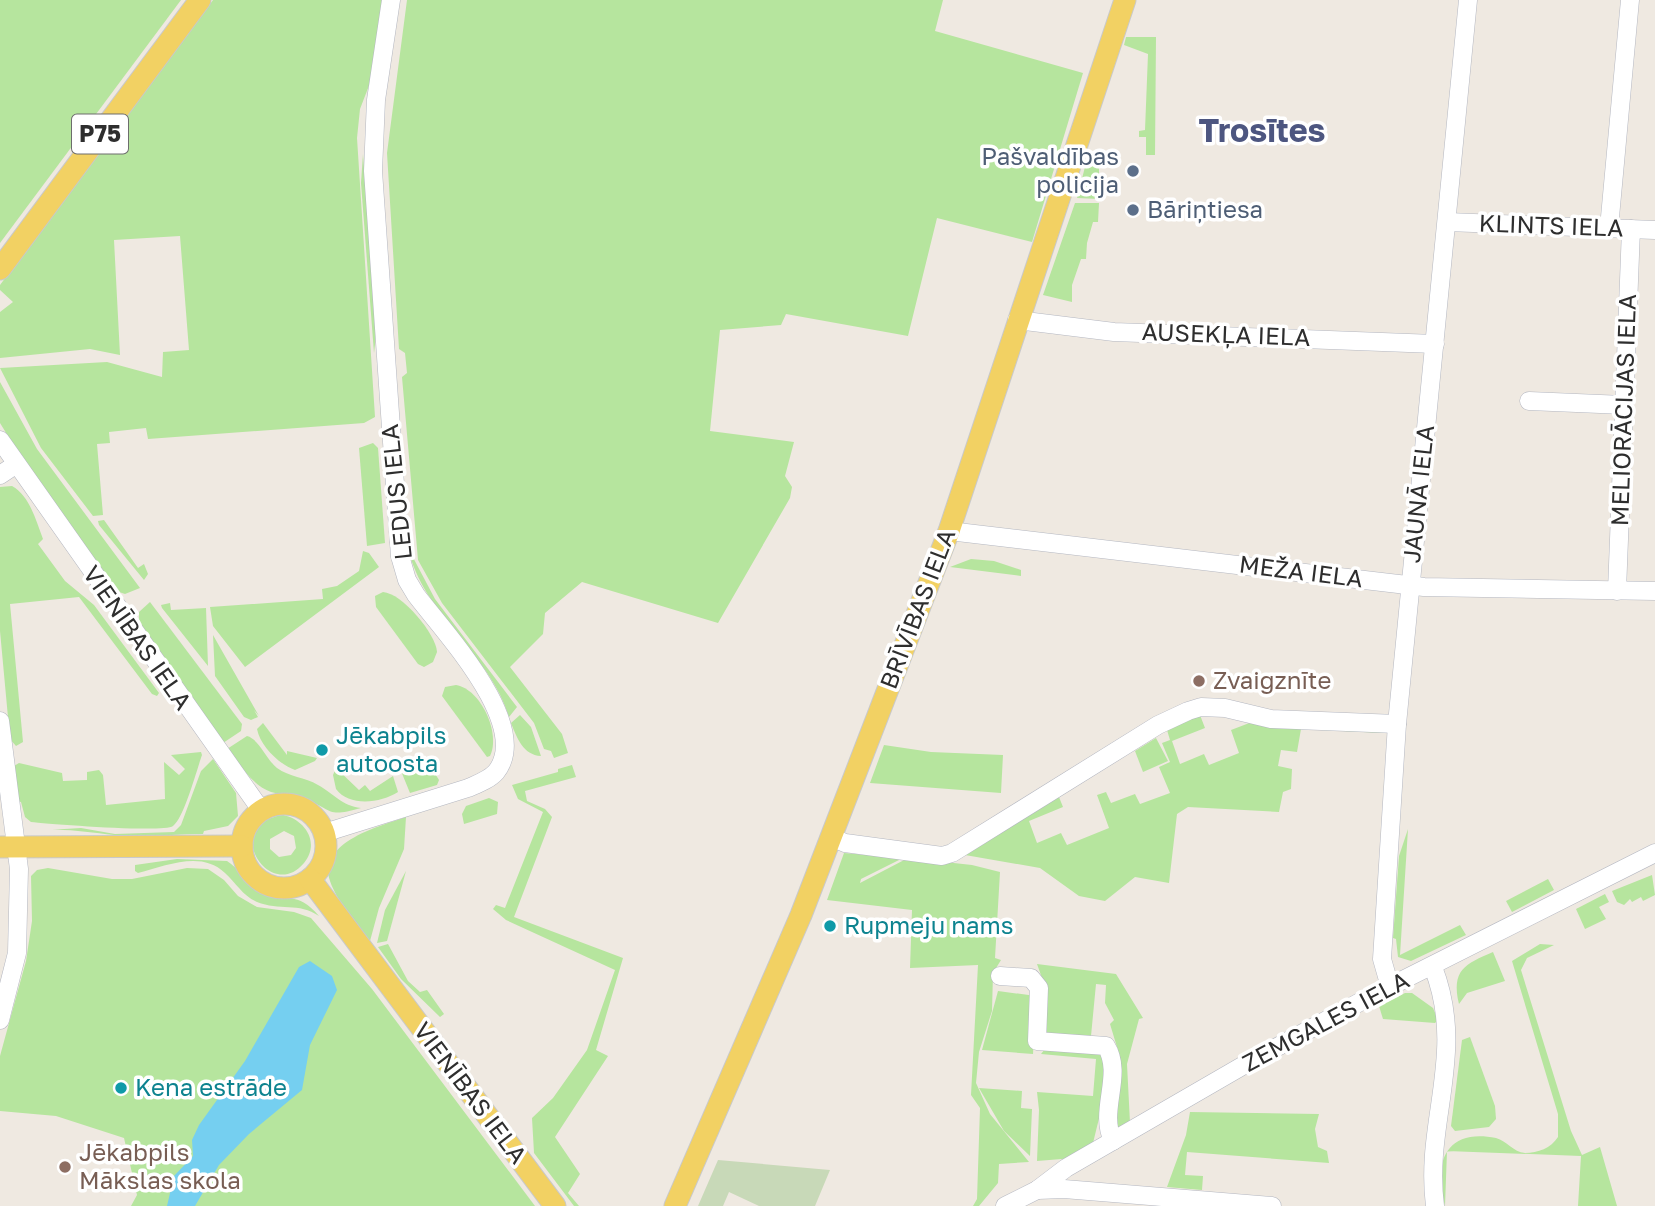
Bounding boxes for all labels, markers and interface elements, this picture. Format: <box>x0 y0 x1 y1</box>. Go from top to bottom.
district label: Trosītes <box>1199 111 1326 149</box>
road number: P75 <box>72 114 128 154</box>
place label: Pašvaldības policija <box>981 141 1119 198</box>
marker: Pašvaldības policija <box>1125 163 1141 179</box>
place label: Bāriņtiesa <box>1147 194 1263 224</box>
marker: Bāriņtiesa <box>1125 202 1141 218</box>
street label: KLINTS IELA <box>1478 207 1624 242</box>
street label: MELIORĀCIJAS IELA <box>1604 293 1641 527</box>
street label: AUSEKĻA IELA <box>1141 316 1311 352</box>
street label: LEDUS IELA <box>374 423 417 562</box>
street label: JAUNĀ IELA <box>1396 423 1439 564</box>
street label: BRĪVĪBAS IELA <box>873 524 960 693</box>
street label: MEŽA IELA <box>1238 549 1365 592</box>
street label: VIENĪBAS IELA <box>78 559 199 715</box>
place label: Zvaigznīte <box>1213 665 1331 694</box>
marker: Zvaigznīte <box>1191 673 1207 689</box>
place label: Jēkabpils autoosta <box>336 720 446 777</box>
marker: Jēkabpils autoosta <box>314 742 330 758</box>
place label: Rupmeju nams <box>844 910 1014 939</box>
marker: Rupmeju nams <box>822 918 838 934</box>
street label: ZEMGALES IELA <box>1237 965 1414 1077</box>
street label: VIENĪBAS IELA <box>409 1016 534 1169</box>
place label: Kena estrāde <box>135 1072 287 1101</box>
marker: Kena estrāde <box>113 1080 129 1096</box>
place label: Jēkabpils Mākslas skola <box>79 1137 241 1194</box>
marker: Jēkabpils Mākslas skola <box>57 1159 73 1175</box>

